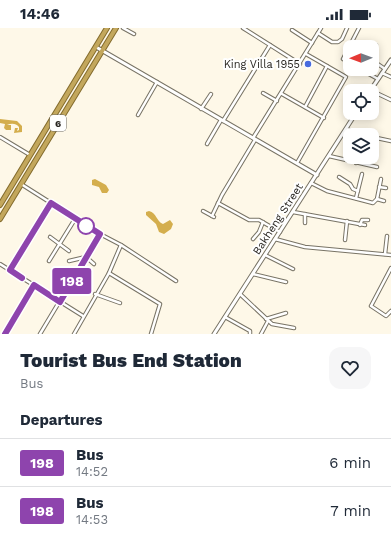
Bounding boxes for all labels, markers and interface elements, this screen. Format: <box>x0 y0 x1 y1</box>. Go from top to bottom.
text: 14:46 <box>20 5 60 23</box>
north arrow <box>343 40 379 76</box>
map controls <box>343 40 379 164</box>
place label: King Villa 1955 <box>224 58 300 71</box>
marker: King Villa 1955 <box>303 59 313 69</box>
button: locate <box>343 84 379 120</box>
road number: 6 <box>50 115 66 131</box>
button: layers <box>343 128 379 164</box>
street label: Bakheng Street <box>250 181 306 257</box>
unlabelled marker <box>77 217 95 235</box>
line badge: 198 <box>49 268 95 294</box>
text: 198 <box>60 273 84 289</box>
button: heart <box>329 347 371 389</box>
text: Tourist Bus End Station <box>20 349 242 372</box>
text: Bus <box>20 376 43 391</box>
text: Departures <box>20 411 103 429</box>
text: Bus <box>76 446 104 464</box>
text: 6 min <box>329 454 371 472</box>
text: 198 <box>30 455 54 471</box>
text: 14:52 <box>76 464 108 479</box>
text: Bus <box>76 494 104 512</box>
text: 7 min <box>330 502 371 520</box>
text: 198 <box>30 503 54 519</box>
text: 14:53 <box>76 512 108 527</box>

